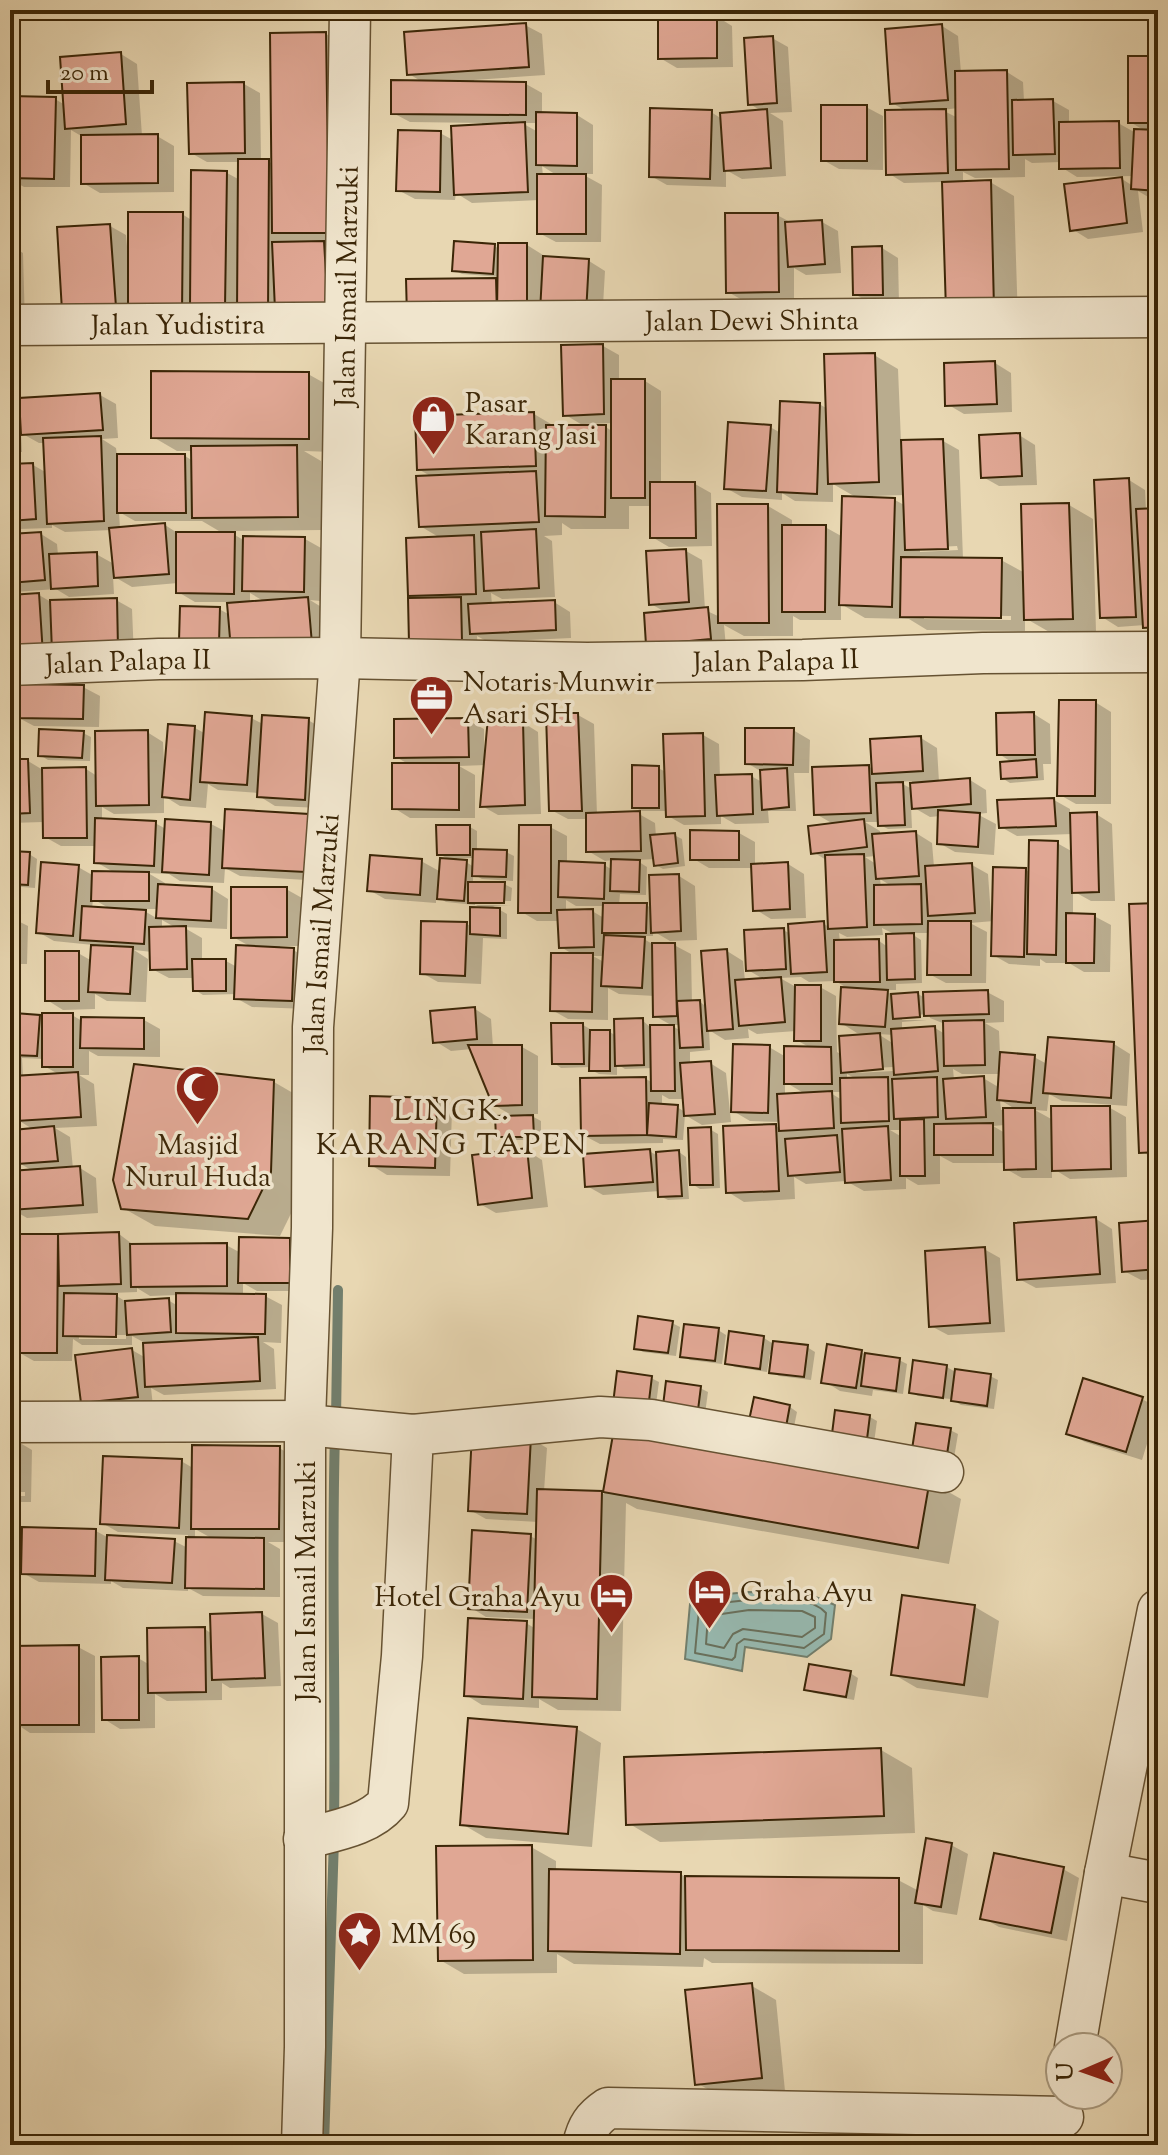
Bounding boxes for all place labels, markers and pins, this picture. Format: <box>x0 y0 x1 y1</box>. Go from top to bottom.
place label: Pasar Karang Jasi <box>465 385 597 457</box>
shop icon: Pasar Karang Jasi <box>410 394 458 457</box>
place label: Notaris Munwir Asari SH <box>463 664 655 736</box>
office icon: Notaris Munwir Asari SH <box>408 673 456 736</box>
mosque icon: Masjid Nurul Huda <box>174 1063 222 1126</box>
place label: Masjid Nurul Huda <box>125 1127 271 1199</box>
hotel icon: Graha Ayu <box>685 1567 733 1630</box>
hotel icon: Hotel Graha Ayu <box>588 1572 636 1635</box>
place label: Graha Ayu <box>740 1574 873 1614</box>
place label: Hotel Graha Ayu <box>374 1579 581 1619</box>
place icon: MM 69 <box>336 1909 384 1972</box>
place label: MM 69 <box>391 1916 476 1956</box>

